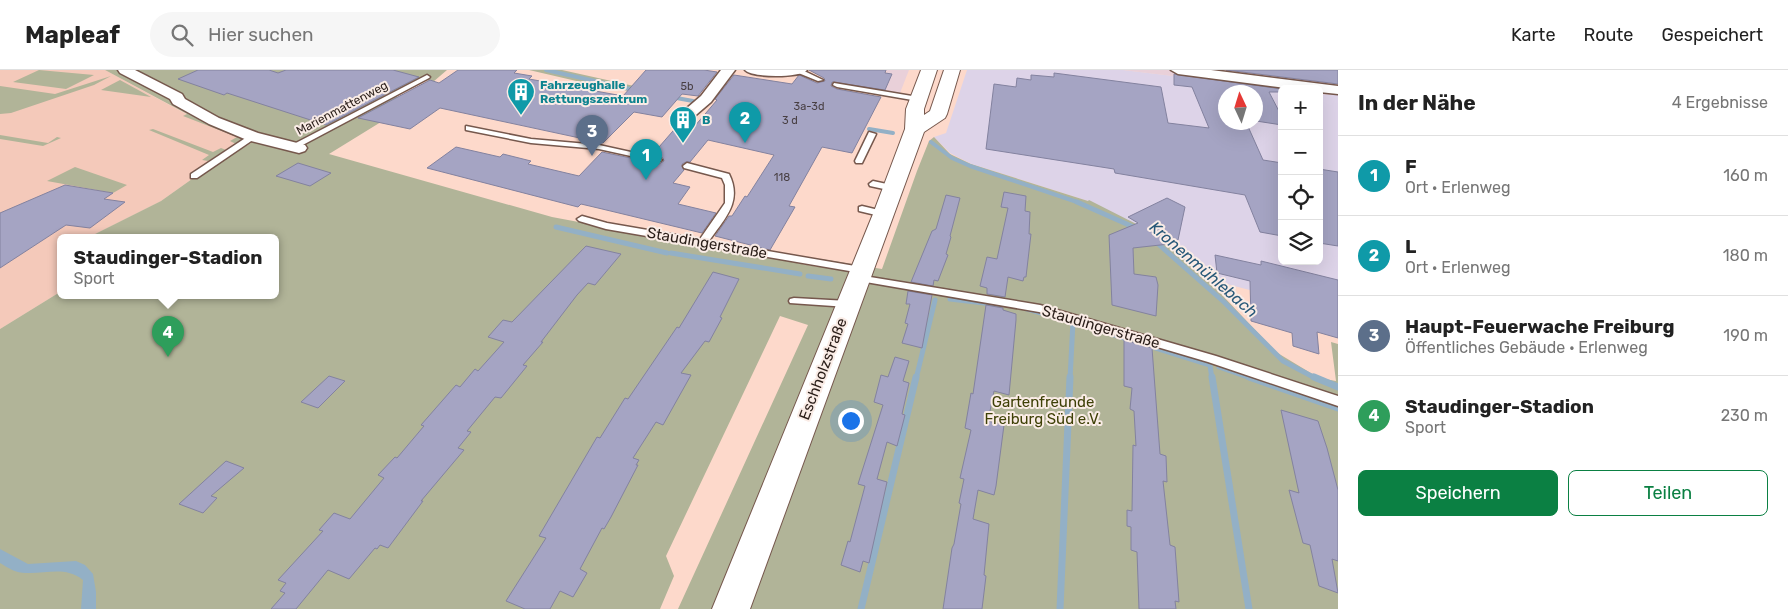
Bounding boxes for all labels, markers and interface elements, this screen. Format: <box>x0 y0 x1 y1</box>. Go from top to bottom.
search box <box>150 12 500 57</box>
text: Mapleaf <box>25 21 120 49</box>
icon: search <box>168 21 196 49</box>
text: Hier suchen <box>208 23 314 46</box>
text: Karte <box>1511 24 1555 46</box>
text: Route <box>1583 24 1633 46</box>
text: Gespeichert <box>1661 24 1763 46</box>
building icon: Fahrzeughalle Rettungszentrum <box>506 77 536 116</box>
street label: Marienmattenweg <box>294 78 390 138</box>
place label: Fahrzeughalle Rettungszentrum <box>540 78 647 106</box>
house number: 5b <box>680 80 694 93</box>
north arrow <box>1218 85 1263 130</box>
map controls <box>1278 85 1323 265</box>
button: + <box>1278 85 1323 130</box>
text: In der Nähe <box>1358 90 1476 115</box>
text: 4 Ergebnisse <box>1672 93 1768 112</box>
house number: 3a-3d <box>794 100 824 113</box>
pin: 2 <box>729 102 761 143</box>
building icon: B <box>668 105 698 144</box>
place label: B <box>702 113 710 127</box>
house number: 3 d <box>782 114 798 127</box>
pin: 3 <box>576 115 608 156</box>
button: − <box>1278 130 1323 175</box>
pin: 1 <box>630 139 662 180</box>
text: F <box>1405 155 1417 178</box>
text: 1 <box>1370 166 1378 185</box>
text: 160 m <box>1723 166 1768 185</box>
house number: 118 <box>774 171 790 184</box>
button: locate <box>1278 175 1323 220</box>
text: Ort · Erlenweg <box>1405 178 1511 197</box>
water label: Kronenmühlebach <box>1146 217 1262 321</box>
button: layers <box>1278 220 1323 265</box>
street label: Staudingerstraße <box>645 224 769 262</box>
popup <box>57 234 279 299</box>
text: L <box>1405 235 1416 258</box>
text: Staudinger-Stadion <box>74 246 262 269</box>
text: 2 <box>1369 246 1379 265</box>
text: 180 m <box>1723 246 1768 265</box>
text: Ort · Erlenweg <box>1405 258 1511 277</box>
text: Sport <box>74 269 115 288</box>
street label: Staudingerstraße <box>1040 302 1162 352</box>
street label: Eschholzstraße <box>795 315 851 423</box>
text: Haupt-Feuerwache Freiburg <box>1405 315 1674 338</box>
pin: 4 <box>152 316 184 357</box>
text: 3 <box>1369 326 1379 345</box>
text: 190 m <box>1723 326 1768 345</box>
text: Öffentliches Gebäude · Erlenweg <box>1405 338 1648 357</box>
park label: Gartenfreunde Freiburg Süd e.V. <box>985 393 1101 428</box>
text: Staudinger-Stadion <box>1405 395 1594 418</box>
text: 4 <box>1369 406 1379 425</box>
text: 230 m <box>1721 406 1768 425</box>
your location <box>838 408 864 434</box>
text: Sport <box>1405 418 1446 437</box>
button: Speichern <box>1358 470 1558 516</box>
button: Teilen <box>1568 470 1768 516</box>

